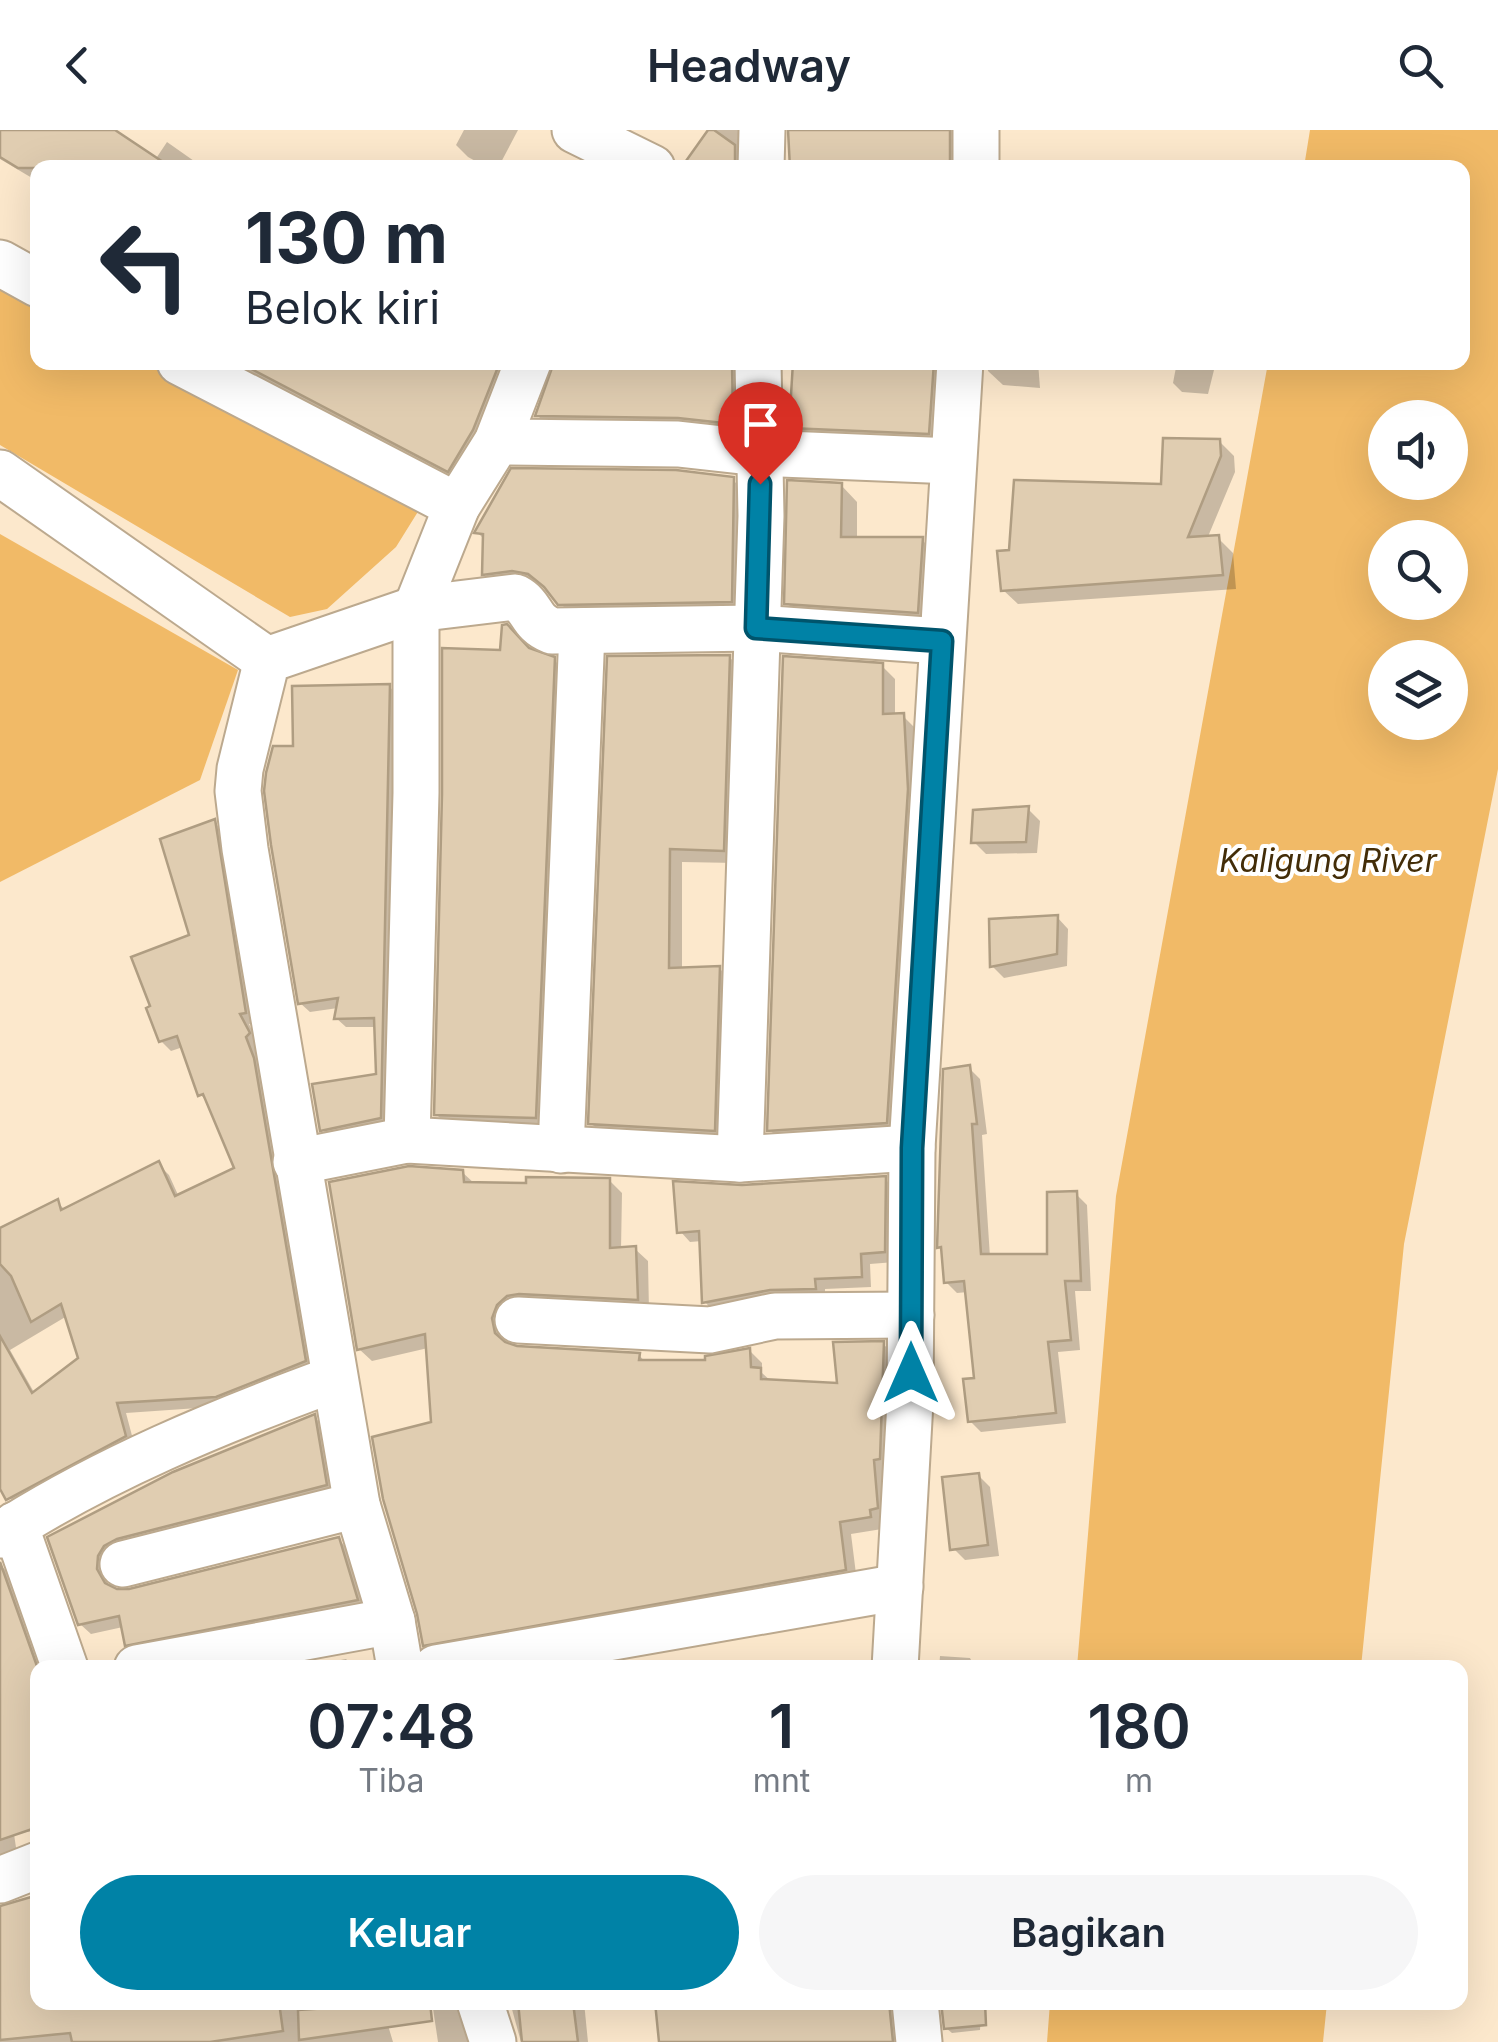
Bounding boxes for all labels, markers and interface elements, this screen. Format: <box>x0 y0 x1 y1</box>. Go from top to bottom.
icon: back <box>50 38 105 93</box>
text: Headway <box>647 38 851 93</box>
icon: search <box>1393 38 1448 93</box>
text: 130 m <box>245 195 448 280</box>
icon: left <box>80 200 210 330</box>
text: Belok kiri <box>245 280 440 335</box>
pin <box>718 382 803 485</box>
icon: arrive <box>733 397 788 452</box>
map controls <box>1368 400 1468 740</box>
button: sound <box>1368 400 1468 500</box>
button: search <box>1368 520 1468 620</box>
button: layers <box>1368 640 1468 740</box>
water label: Kaligung River <box>1219 841 1438 880</box>
position arrow <box>859 1321 963 1425</box>
text: 07:48 <box>307 1690 476 1762</box>
text: 1 <box>769 1690 794 1762</box>
text: 180 <box>1087 1690 1191 1762</box>
text: Tiba <box>358 1761 425 1800</box>
text: mnt <box>753 1761 810 1800</box>
text: m <box>1125 1761 1153 1800</box>
button: Keluar <box>80 1875 739 1990</box>
button: Bagikan <box>759 1875 1418 1990</box>

